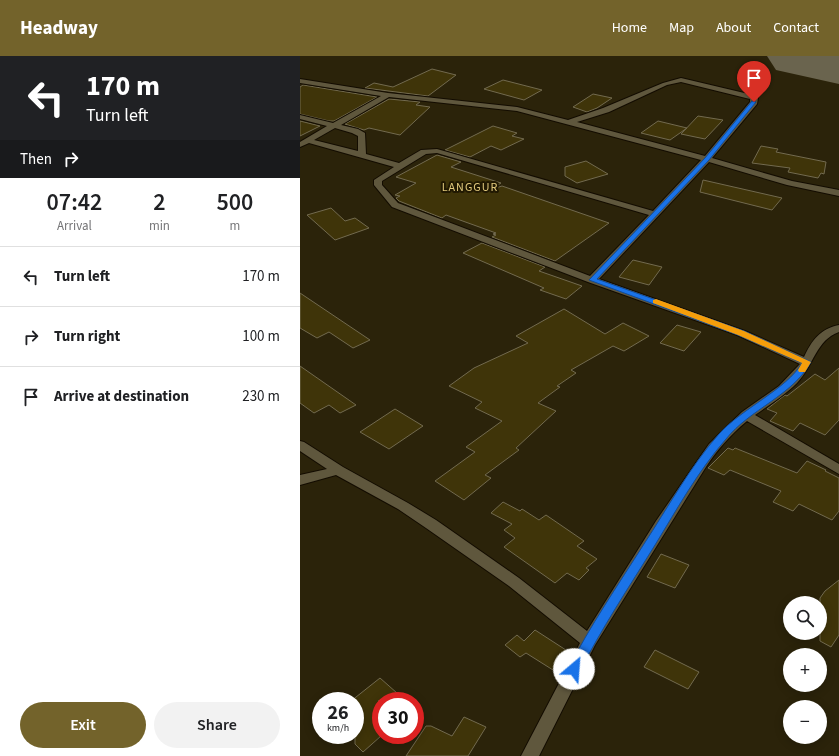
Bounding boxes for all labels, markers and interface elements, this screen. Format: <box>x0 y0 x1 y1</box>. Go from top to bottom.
text: Headway <box>20 15 98 42</box>
text: Home <box>612 18 647 38</box>
text: Map <box>669 18 694 38</box>
text: About <box>716 18 751 38</box>
text: Contact <box>773 18 819 38</box>
pin <box>737 61 771 102</box>
text: 170 m <box>86 66 160 106</box>
icon: arrive <box>743 67 765 89</box>
icon: left <box>20 72 72 124</box>
text: Turn left <box>86 103 148 128</box>
icon: right <box>60 148 82 170</box>
text: Then <box>20 149 52 170</box>
district label: LANGGUR <box>442 179 498 196</box>
text: 07:42 <box>47 185 102 220</box>
text: 2 <box>153 185 166 220</box>
text: 500 <box>217 185 253 220</box>
text: Arrival <box>57 217 92 235</box>
text: min <box>149 217 170 235</box>
text: m <box>230 217 240 235</box>
icon: left <box>20 266 42 288</box>
text: Turn left <box>54 266 110 287</box>
text: 170 m <box>242 266 280 287</box>
icon: right <box>20 326 42 348</box>
text: Turn right <box>54 326 120 347</box>
text: 100 m <box>242 326 280 347</box>
icon: arrive <box>20 386 42 408</box>
text: Arrive at destination <box>54 386 189 407</box>
text: 230 m <box>242 386 280 407</box>
map controls <box>783 596 827 744</box>
button: search <box>783 596 827 640</box>
position arrow <box>553 648 595 690</box>
button: + <box>783 648 827 692</box>
speed limit sign: 30 <box>372 692 424 744</box>
text: 26 <box>327 699 349 727</box>
button: − <box>783 700 827 744</box>
button: Exit <box>20 702 146 748</box>
button: Share <box>154 702 280 748</box>
text: km/h <box>327 721 349 735</box>

